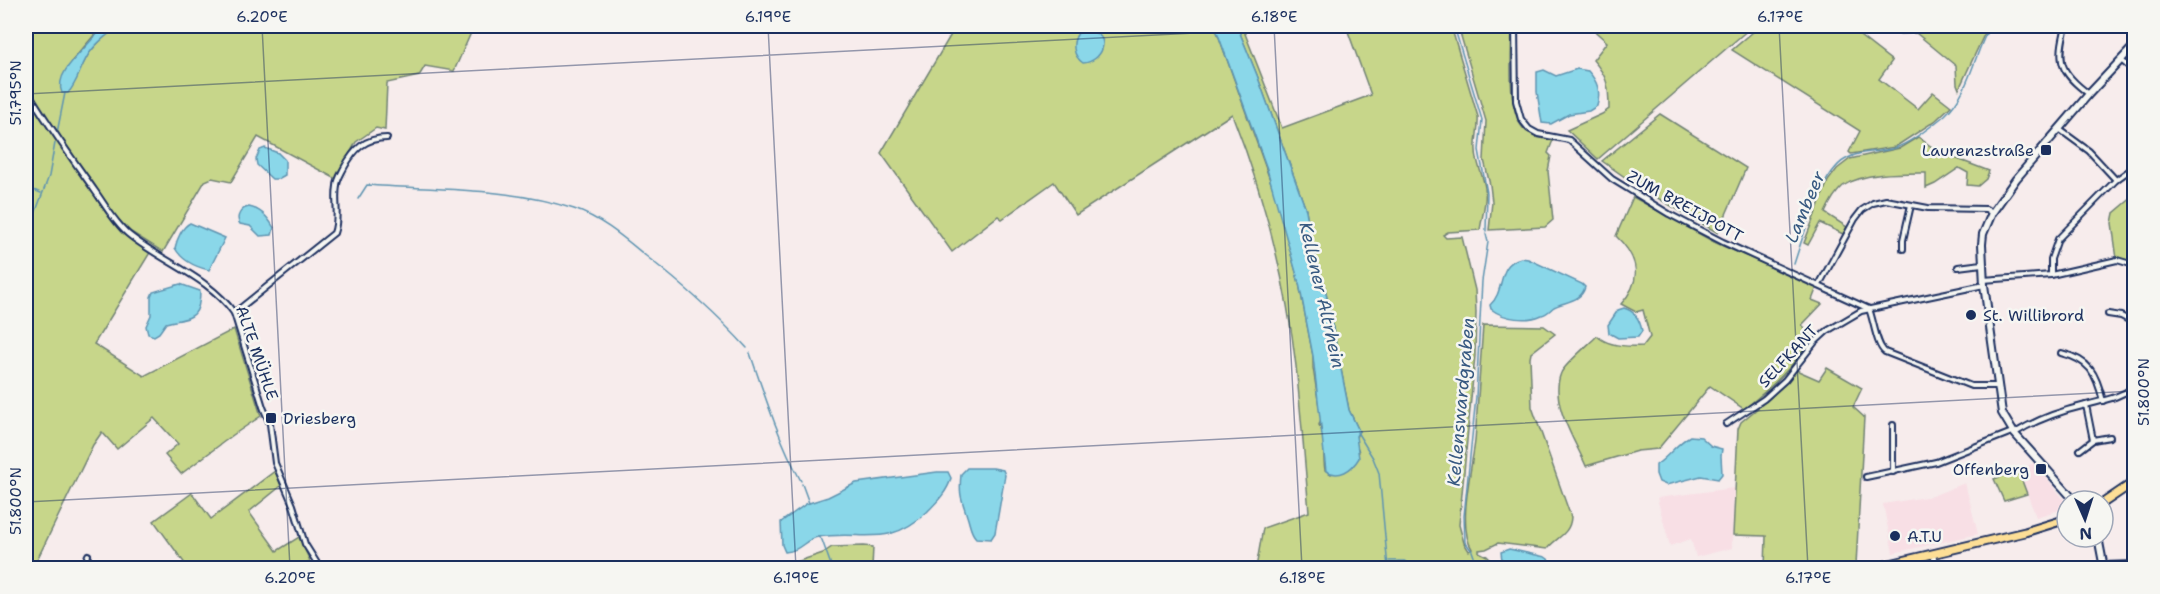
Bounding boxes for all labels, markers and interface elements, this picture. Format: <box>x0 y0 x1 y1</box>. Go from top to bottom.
text: 6.20°E <box>236 7 288 27</box>
text: 6.19°E <box>745 7 791 27</box>
text: 6.18°E <box>1251 7 1297 27</box>
text: 6.17°E <box>1757 7 1803 27</box>
text: 51.795°N <box>6 60 26 126</box>
place label: Laurenzstraße <box>1922 140 2034 161</box>
marker: Laurenzstraße <box>2039 143 2053 157</box>
street label: ZUM BREIJPOTT <box>1623 165 1747 247</box>
water label: Lambeer <box>1779 167 1831 247</box>
water label: Kellener Altrhein <box>1293 219 1351 371</box>
street label: ALTE MÜHLE <box>231 303 283 403</box>
place label: St. Willibrord <box>1983 305 2084 326</box>
marker: St. Willibrord <box>1964 308 1978 322</box>
water label: Kellenswardgraben <box>1442 317 1480 487</box>
street label: SELFKANT <box>1754 320 1823 392</box>
text: 51.800°N <box>2134 358 2154 426</box>
place label: Driesberg <box>283 408 356 429</box>
marker: Driesberg <box>264 411 278 425</box>
place label: Offenberg <box>1953 459 2029 480</box>
marker: Offenberg <box>2034 462 2048 476</box>
text: 51.800°N <box>6 467 26 535</box>
north arrow <box>2055 489 2115 549</box>
text: N <box>2079 523 2093 544</box>
place label: A.T.U <box>1907 526 1942 547</box>
marker: A.T.U <box>1888 529 1902 543</box>
text: 6.20°E <box>264 568 316 588</box>
text: 6.19°E <box>773 568 819 588</box>
text: 6.18°E <box>1279 568 1325 588</box>
text: 6.17°E <box>1785 568 1831 588</box>

